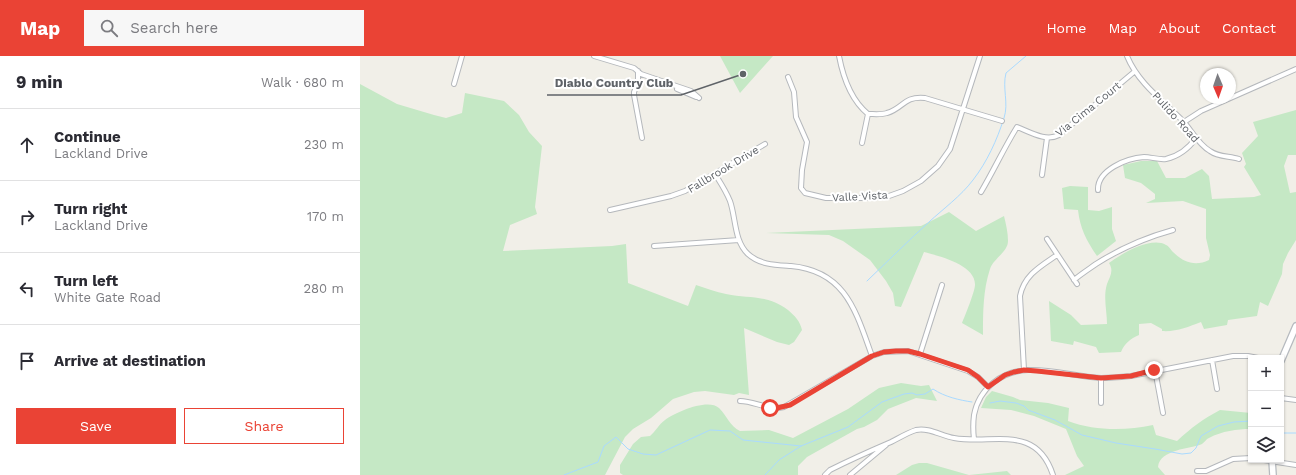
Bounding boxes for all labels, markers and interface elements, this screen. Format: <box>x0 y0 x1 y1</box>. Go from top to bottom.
search box <box>84 10 364 46</box>
text: Map <box>20 17 60 40</box>
icon: search <box>98 17 120 39</box>
text: Search here <box>130 19 218 37</box>
text: Home <box>1046 20 1086 36</box>
text: Map <box>1108 20 1137 36</box>
text: About <box>1159 20 1200 36</box>
text: Contact <box>1222 20 1276 36</box>
north arrow <box>1200 68 1236 104</box>
callout: Diablo Country Club <box>547 71 681 95</box>
text: 9 min <box>16 72 63 92</box>
text: Walk · 680 m <box>261 75 344 90</box>
text: Diablo Country Club <box>555 76 674 90</box>
street label: Via Cima Court <box>1053 79 1124 140</box>
street label: Pulido Road <box>1149 89 1202 145</box>
text: Continue <box>54 128 121 146</box>
icon: ahead <box>16 134 38 156</box>
text: 230 m <box>304 137 344 152</box>
street label: Fallbrook Drive <box>685 143 761 196</box>
text: Lackland Drive <box>54 146 148 161</box>
street label: Valle Vista <box>832 189 888 204</box>
text: Turn right <box>54 200 127 218</box>
icon: right <box>16 206 38 228</box>
text: 170 m <box>307 209 344 224</box>
text: Lackland Drive <box>54 218 148 233</box>
text: Turn left <box>54 272 118 290</box>
icon: left <box>16 278 38 300</box>
text: 280 m <box>304 281 344 296</box>
text: White Gate Road <box>54 290 161 305</box>
icon: arrive <box>16 350 38 372</box>
text: Arrive at destination <box>54 352 206 370</box>
map controls <box>1248 355 1284 463</box>
button: + <box>1248 355 1284 391</box>
route end <box>1145 361 1163 379</box>
button: − <box>1248 391 1284 427</box>
route start <box>761 399 779 417</box>
button: Save <box>16 408 176 444</box>
button: Share <box>184 408 344 444</box>
button: layers <box>1248 427 1284 463</box>

